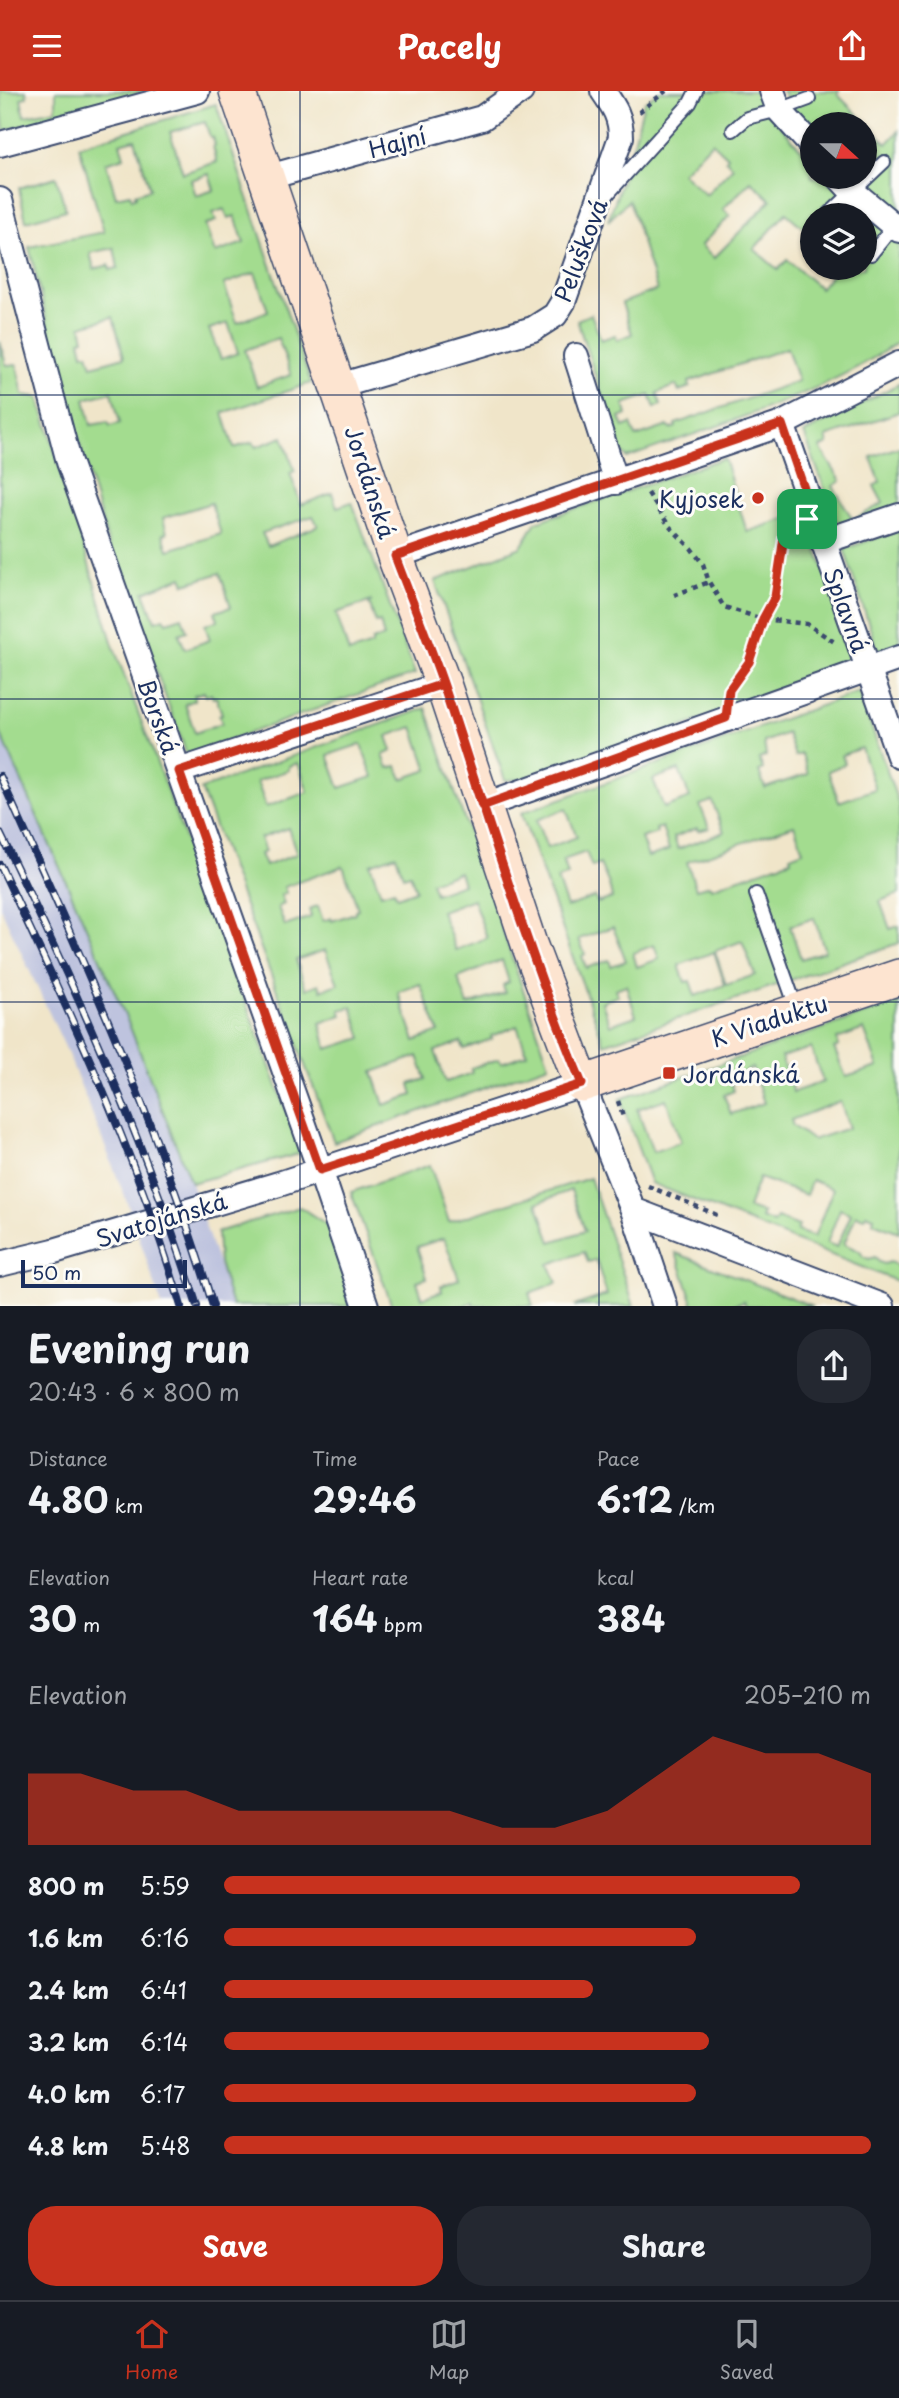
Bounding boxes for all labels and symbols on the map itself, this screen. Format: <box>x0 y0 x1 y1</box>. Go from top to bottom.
north arrow <box>800 112 877 189</box>
street label: Hajní <box>364 117 431 166</box>
street label: Pelušková <box>544 193 616 307</box>
street label: Jordánská <box>336 421 406 544</box>
place label: Kyjosek <box>659 481 744 516</box>
pin <box>777 489 837 549</box>
marker: Kyjosek <box>750 490 766 506</box>
street label: Splavná <box>815 562 879 658</box>
street label: Borská <box>129 673 189 759</box>
street label: K Viaduktu <box>706 985 832 1055</box>
place label: Jordánská <box>683 1056 800 1091</box>
marker: Jordánská <box>661 1065 677 1081</box>
street label: Svatojánská <box>91 1182 232 1256</box>
scale bar <box>21 1257 187 1289</box>

